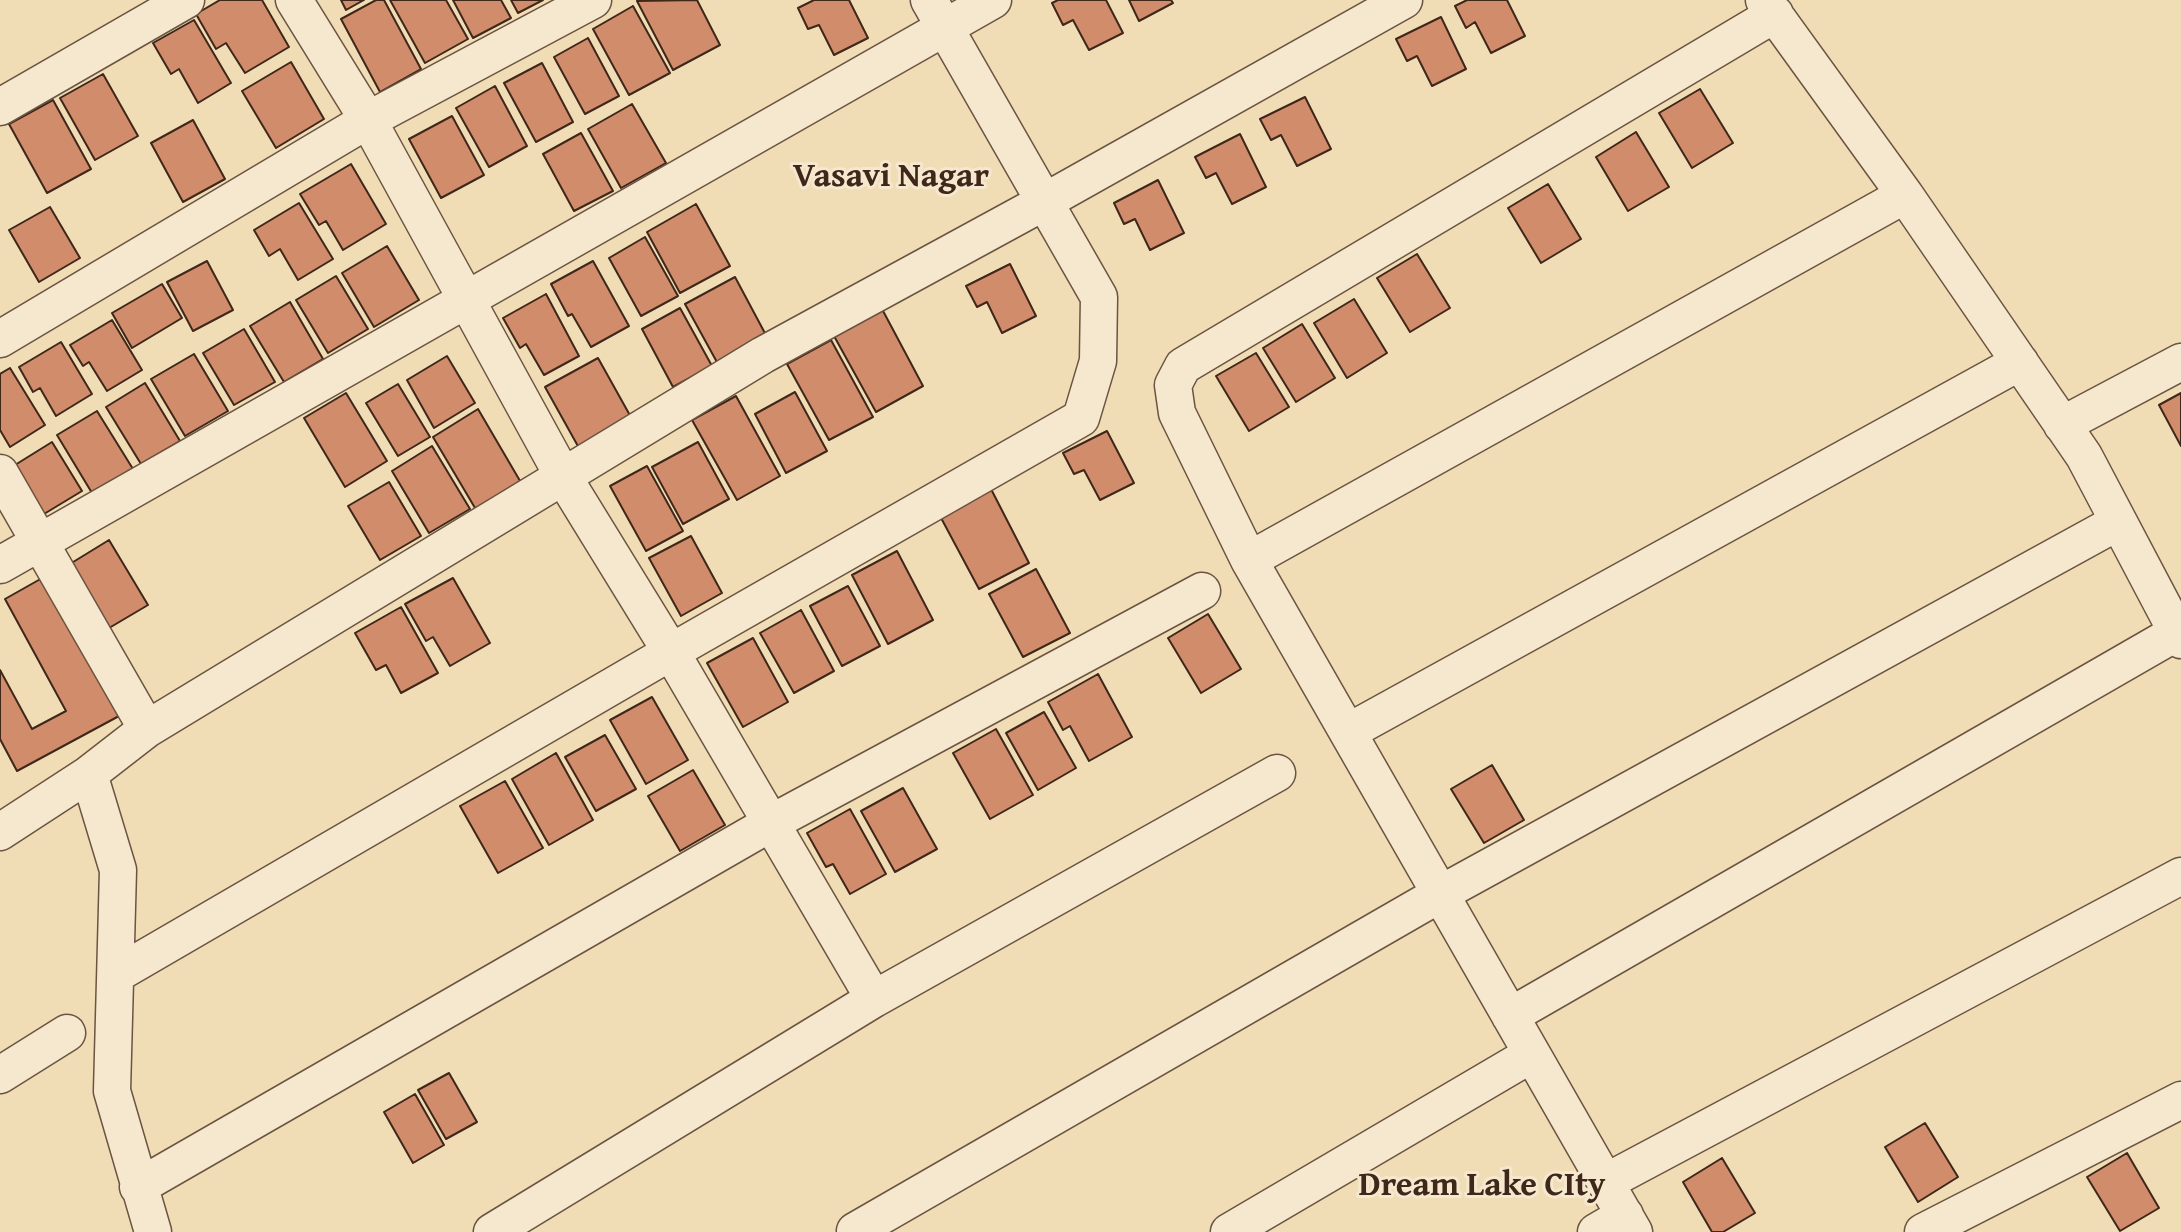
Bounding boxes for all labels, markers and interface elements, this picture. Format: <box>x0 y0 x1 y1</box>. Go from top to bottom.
district label: Vasavi Nagar <box>793 157 989 197</box>
district label: Dream Lake CIty <box>1359 1166 1605 1206</box>

